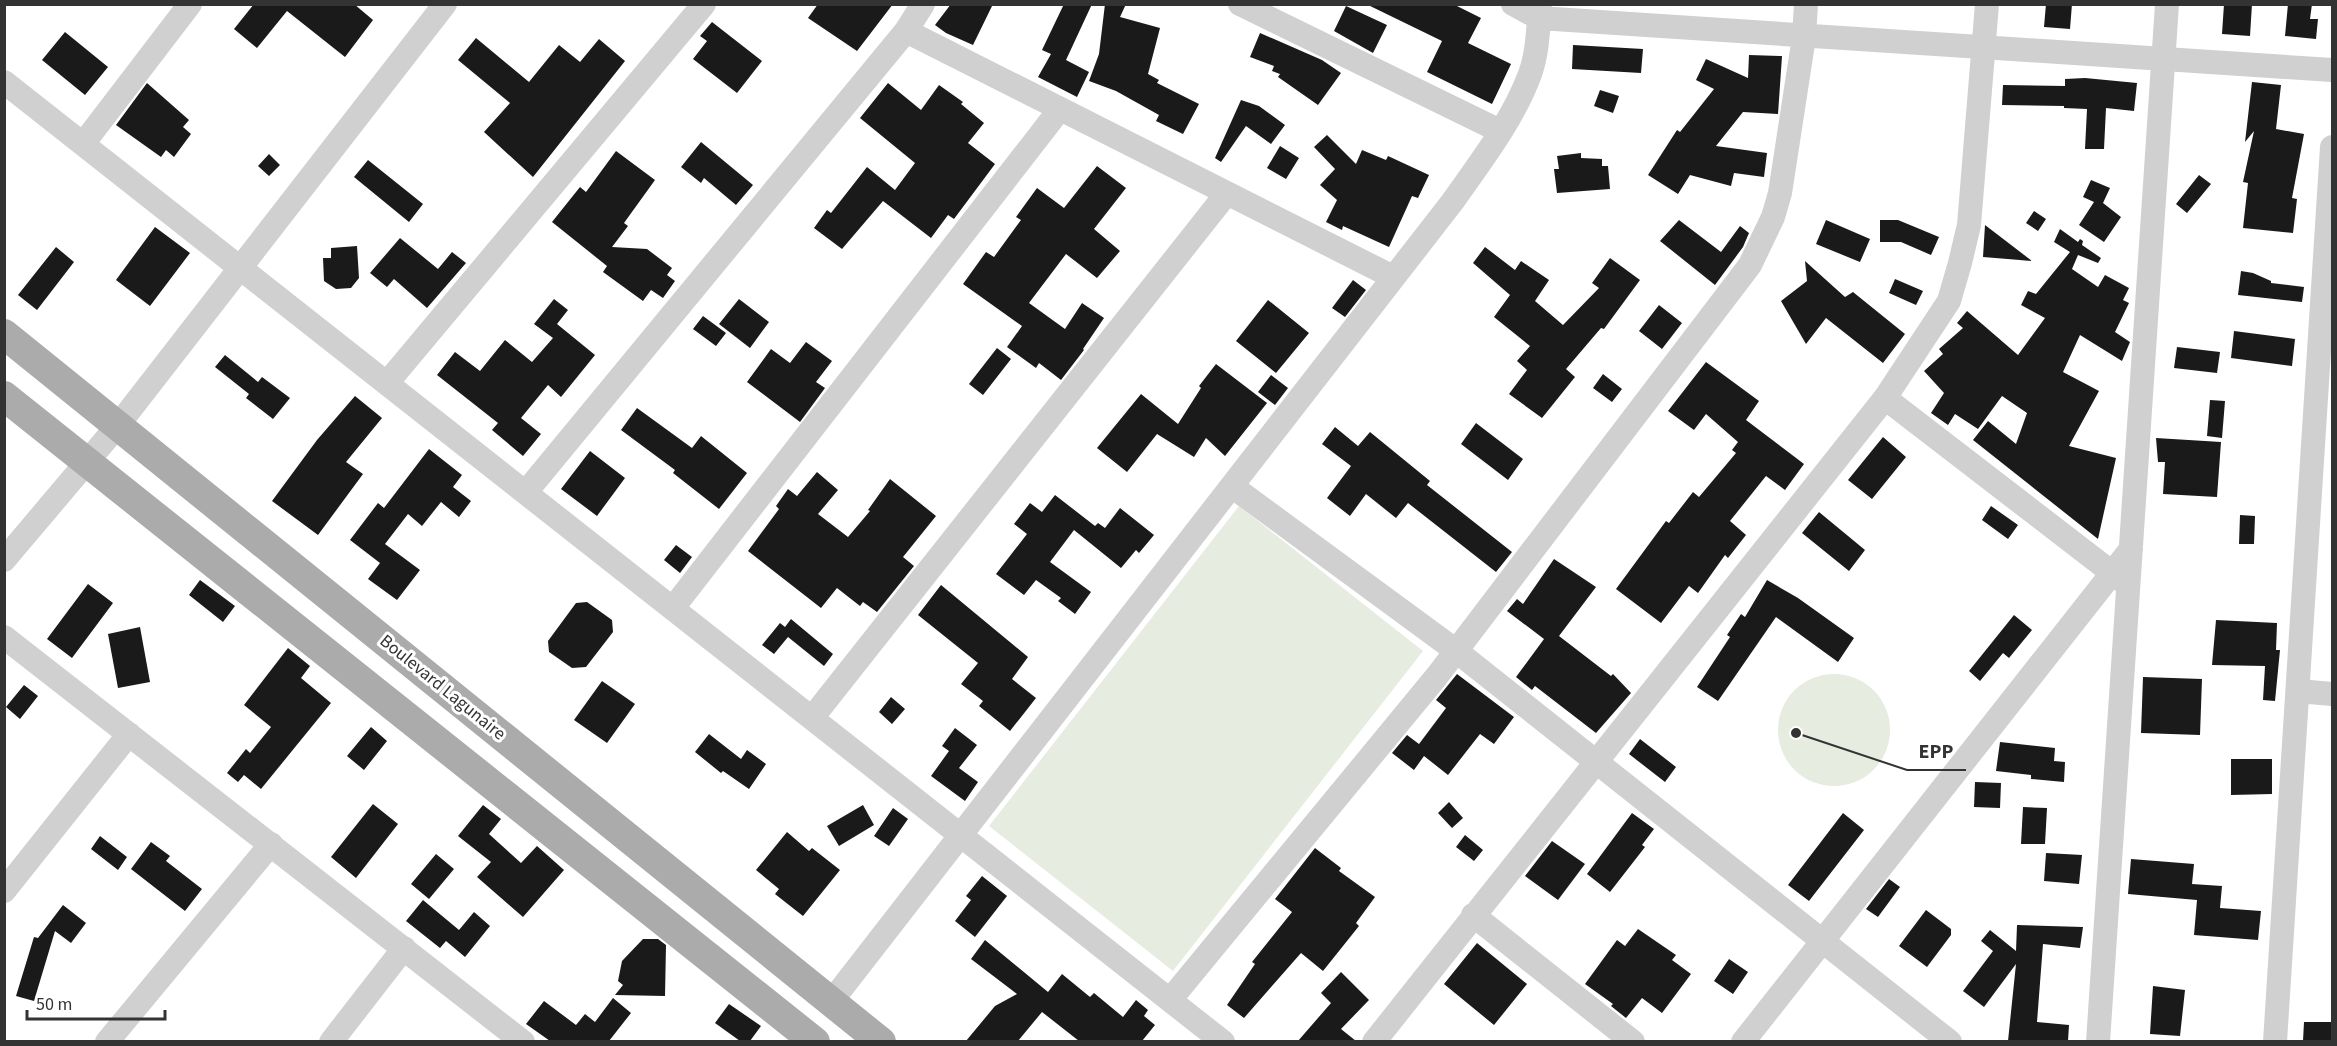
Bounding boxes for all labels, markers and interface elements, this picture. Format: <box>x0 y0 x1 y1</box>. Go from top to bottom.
street label: Boulevard Lagunaire <box>374 629 511 746</box>
callout: EPP <box>1907 732 1966 770</box>
text: EPP <box>1919 738 1953 766</box>
scale bar <box>27 983 165 1021</box>
text: 50 m <box>36 992 72 1017</box>

